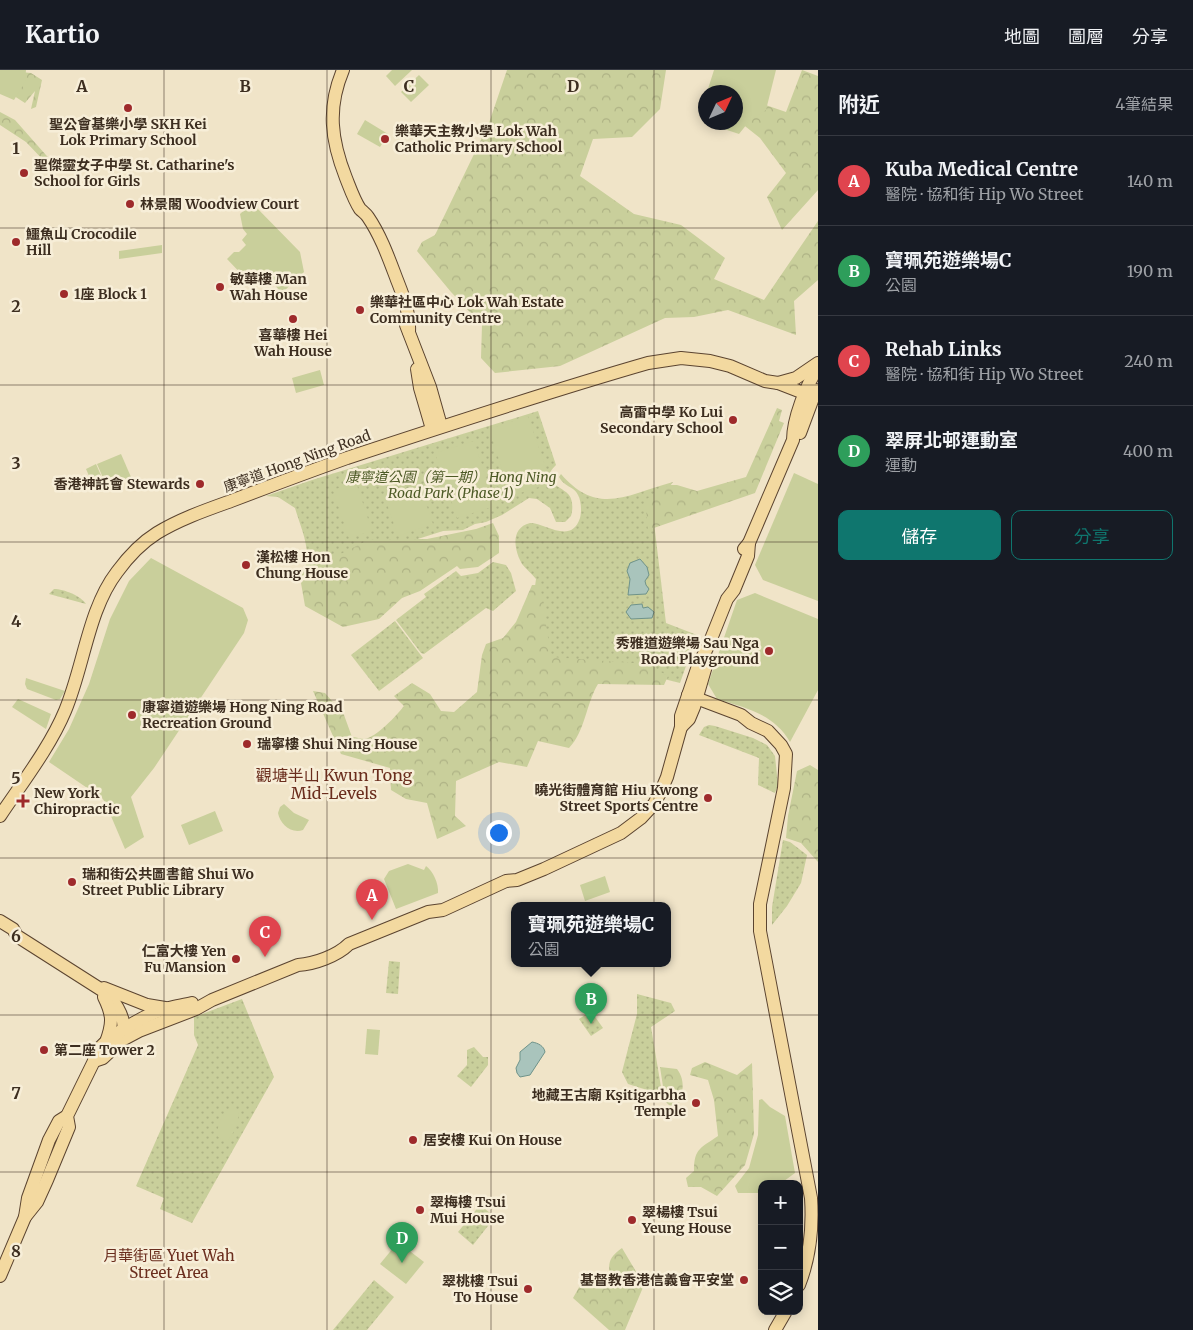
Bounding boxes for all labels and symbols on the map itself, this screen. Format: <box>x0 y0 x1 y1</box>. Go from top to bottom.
text: A <box>75 76 88 96</box>
text: B <box>239 76 251 96</box>
text: C <box>404 76 414 96</box>
text: D <box>567 76 579 96</box>
north arrow <box>698 85 743 130</box>
marker: 聖公會基樂小學 SKH Kei Lok Primary School <box>122 102 134 114</box>
place label: 聖公會基樂小學 SKH Kei Lok Primary School <box>49 115 207 149</box>
place label: 樂華天主教小學 Lok Wah Catholic Primary School <box>395 122 563 156</box>
marker: 樂華天主教小學 Lok Wah Catholic Primary School <box>379 133 391 145</box>
text: 1 <box>12 138 20 158</box>
place label: 聖傑靈女子中學 St. Catharine's School for Girls <box>34 156 235 190</box>
marker: 聖傑靈女子中學 St. Catharine's School for Girls <box>18 167 30 179</box>
place label: 林景閣 Woodview Court <box>140 195 300 213</box>
marker: 林景閣 Woodview Court <box>124 198 136 210</box>
place label: 鱷魚山 Crocodile Hill <box>26 225 137 259</box>
marker: 鱷魚山 Crocodile Hill <box>10 236 22 248</box>
place label: 敏華樓 Man Wah House <box>229 270 308 304</box>
marker: 敏華樓 Man Wah House <box>214 281 226 293</box>
place label: 1座 Block 1 <box>74 285 147 303</box>
marker: 1座 Block 1 <box>58 288 70 300</box>
place label: 樂華社區中心 Lok Wah Estate Community Centre <box>370 293 564 327</box>
text: 2 <box>11 296 21 316</box>
marker: 樂華社區中心 Lok Wah Estate Community Centre <box>354 304 366 316</box>
marker: 喜華樓 Hei Wah House <box>287 313 299 325</box>
place label: 喜華樓 Hei Wah House <box>253 326 332 360</box>
place label: 高雷中學 Ko Lui Secondary School <box>600 403 723 437</box>
marker: 高雷中學 Ko Lui Secondary School <box>727 414 739 426</box>
street label: 康寧道 Hong Ning Road <box>221 426 374 496</box>
text: 3 <box>11 453 21 473</box>
park label: 康寧道公園（第一期） Hong Ning Road Park (Phase 1) <box>346 468 557 502</box>
place label: 香港神託會 Stewards <box>54 475 190 493</box>
marker: 香港神託會 Stewards <box>194 478 206 490</box>
place label: 漢松樓 Hon Chung House <box>256 548 348 582</box>
marker: 漢松樓 Hon Chung House <box>240 559 252 571</box>
text: 4 <box>11 611 21 631</box>
place label: 秀雅道遊樂場 Sau Nga Road Playground <box>616 634 759 668</box>
marker: 秀雅道遊樂場 Sau Nga Road Playground <box>763 645 775 657</box>
place label: 康寧道遊樂場 Hong Ning Road Recreation Ground <box>142 698 343 732</box>
marker: 康寧道遊樂場 Hong Ning Road Recreation Ground <box>126 709 138 721</box>
place label: 瑞寧樓 Shui Ning House <box>257 735 418 753</box>
marker: 瑞寧樓 Shui Ning House <box>241 738 253 750</box>
district label: 觀塘半山 Kwun Tong Mid-Levels <box>256 765 413 803</box>
text: 5 <box>11 768 21 788</box>
place label: 曉光街體育館 Hiu Kwong Street Sports Centre <box>534 781 698 815</box>
place label: New York Chiropractic <box>34 784 120 818</box>
marker: 曉光街體育館 Hiu Kwong Street Sports Centre <box>702 792 714 804</box>
marker: New York Chiropractic <box>16 794 30 808</box>
your location <box>486 820 512 846</box>
place label: 瑞和街公共圖書館 Shui Wo Street Public Library <box>82 865 254 899</box>
marker: 瑞和街公共圖書館 Shui Wo Street Public Library <box>66 876 78 888</box>
pin: A <box>356 879 388 920</box>
pin: C <box>249 916 281 957</box>
text: 6 <box>11 926 21 946</box>
place label: 仁富大樓 Yen Fu Mansion <box>142 942 227 976</box>
marker: 仁富大樓 Yen Fu Mansion <box>230 953 242 965</box>
pin: B <box>575 983 607 1024</box>
place label: 第二座 Tower 2 <box>54 1041 155 1059</box>
marker: 第二座 Tower 2 <box>38 1044 50 1056</box>
text: 7 <box>11 1083 21 1103</box>
place label: 地藏王古廟 Kṣitigarbha Temple <box>532 1086 686 1120</box>
marker: 地藏王古廟 Kṣitigarbha Temple <box>690 1097 702 1109</box>
place label: 居安樓 Kui On House <box>423 1131 562 1149</box>
marker: 居安樓 Kui On House <box>407 1134 419 1146</box>
place label: 翠梅樓 Tsui Mui House <box>430 1193 506 1227</box>
place label: 翠楊樓 Tsui Yeung House <box>641 1203 732 1237</box>
marker: 翠梅樓 Tsui Mui House <box>414 1204 426 1216</box>
marker: 翠楊樓 Tsui Yeung House <box>626 1214 638 1226</box>
pin: D <box>386 1222 418 1263</box>
text: 8 <box>11 1241 21 1261</box>
district label: 月華街區 Yuet Wah Street Area <box>103 1246 235 1282</box>
place label: 基督教香港信義會平安堂 <box>580 1271 734 1289</box>
place label: 翠桃樓 Tsui To House <box>442 1272 518 1306</box>
marker: 基督教香港信義會平安堂 <box>738 1274 750 1286</box>
marker: 翠桃樓 Tsui To House <box>522 1283 534 1295</box>

